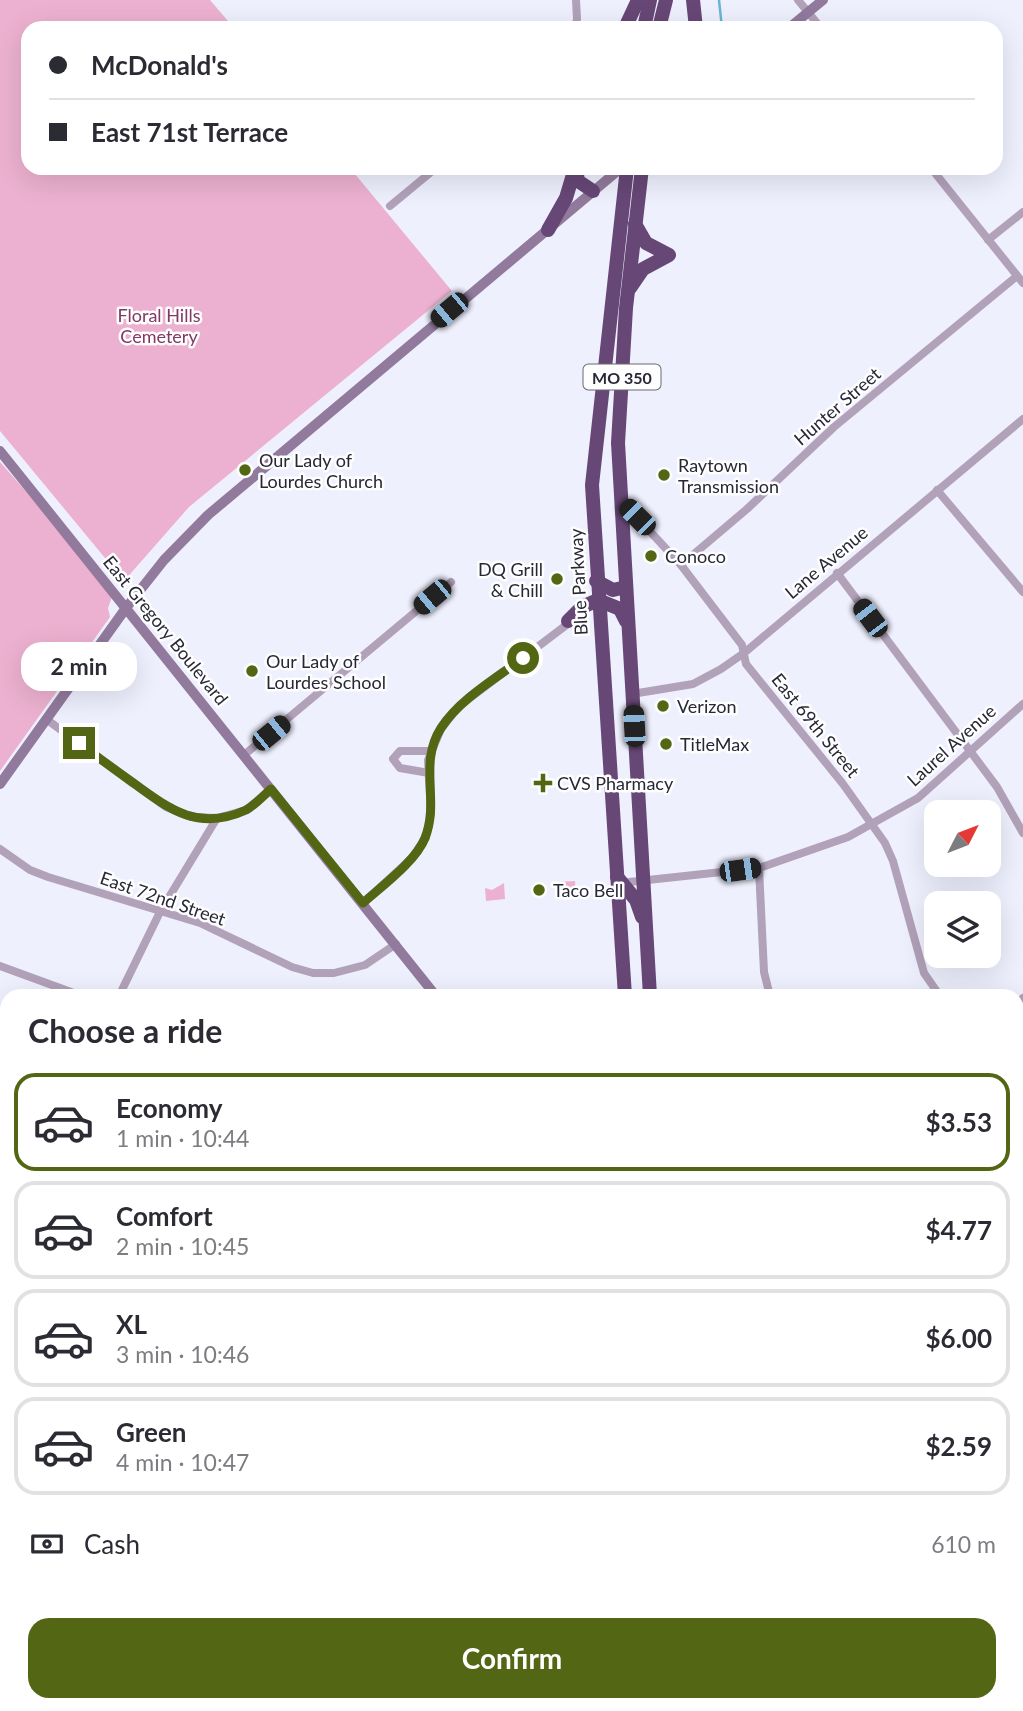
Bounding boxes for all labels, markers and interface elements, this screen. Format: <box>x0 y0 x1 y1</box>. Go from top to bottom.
text: McDonald's <box>91 49 228 81</box>
text: East 71st Terrace <box>91 116 288 148</box>
car <box>427 288 472 332</box>
park label: Floral Hills Cemetery <box>118 304 201 347</box>
street label: Hunter Street <box>789 362 885 450</box>
road number: MO 350 <box>584 364 660 390</box>
place label: Our Lady of Lourdes Church <box>259 449 383 492</box>
place label: Raytown Transmission <box>678 454 779 497</box>
marker: Our Lady of Lourdes Church <box>237 462 253 478</box>
marker: Raytown Transmission <box>656 467 672 483</box>
car <box>615 495 660 539</box>
street label: Lane Avenue <box>780 521 872 603</box>
street label: Blue Parkway <box>564 527 592 636</box>
place label: Conoco <box>665 545 726 567</box>
marker: Conoco <box>643 548 659 564</box>
street label: East Gregory Boulevard <box>99 551 233 709</box>
place label: DQ Grill & Chill <box>478 558 543 601</box>
marker: DQ Grill & Chill <box>549 571 565 587</box>
car <box>410 575 455 619</box>
car <box>849 595 892 641</box>
callout: 2 min <box>21 642 137 690</box>
route start <box>507 642 539 674</box>
place label: Our Lady of Lourdes School <box>266 650 386 693</box>
text: 2 min <box>50 652 108 680</box>
marker: Our Lady of Lourdes School <box>244 663 260 679</box>
street label: East 69th Street <box>767 669 865 782</box>
place label: Verizon <box>677 695 736 717</box>
marker: Verizon <box>655 698 671 714</box>
street label: Laurel Avenue <box>902 699 1000 791</box>
car <box>623 704 646 748</box>
car <box>249 712 294 754</box>
route end <box>63 727 95 759</box>
place label: TitleMax <box>680 733 749 755</box>
marker: TitleMax <box>658 736 674 752</box>
place label: CVS Pharmacy <box>557 772 674 794</box>
marker: CVS Pharmacy <box>535 775 551 791</box>
north arrow <box>924 800 1001 877</box>
map controls <box>924 800 1001 968</box>
car <box>718 857 763 883</box>
street label: East 72nd Street <box>97 866 229 930</box>
place label: Taco Bell <box>553 879 623 901</box>
marker: Taco Bell <box>531 882 547 898</box>
button: layers <box>924 891 1001 968</box>
text: Choose a ride <box>28 1011 222 1050</box>
icon: car <box>32 1091 95 1154</box>
text: Economy <box>116 1092 222 1124</box>
text: $3.53 <box>926 1106 992 1138</box>
text: 1 min · 10:44 <box>116 1124 249 1152</box>
icon: car <box>32 1199 95 1262</box>
text: Comfort <box>116 1200 213 1232</box>
text: $4.77 <box>926 1214 992 1246</box>
text: 2 min · 10:45 <box>116 1232 249 1260</box>
icon: car <box>32 1307 95 1370</box>
text: XL <box>116 1308 147 1340</box>
text: $6.00 <box>926 1322 992 1354</box>
text: 3 min · 10:46 <box>116 1340 249 1368</box>
icon: car <box>32 1415 95 1478</box>
text: Green <box>116 1416 186 1448</box>
text: $2.59 <box>926 1430 992 1462</box>
text: 4 min · 10:47 <box>116 1448 249 1476</box>
icon: cash <box>28 1525 66 1563</box>
text: Cash <box>84 1528 140 1560</box>
text: 610 m <box>931 1530 996 1558</box>
button: Confirm <box>28 1618 996 1698</box>

